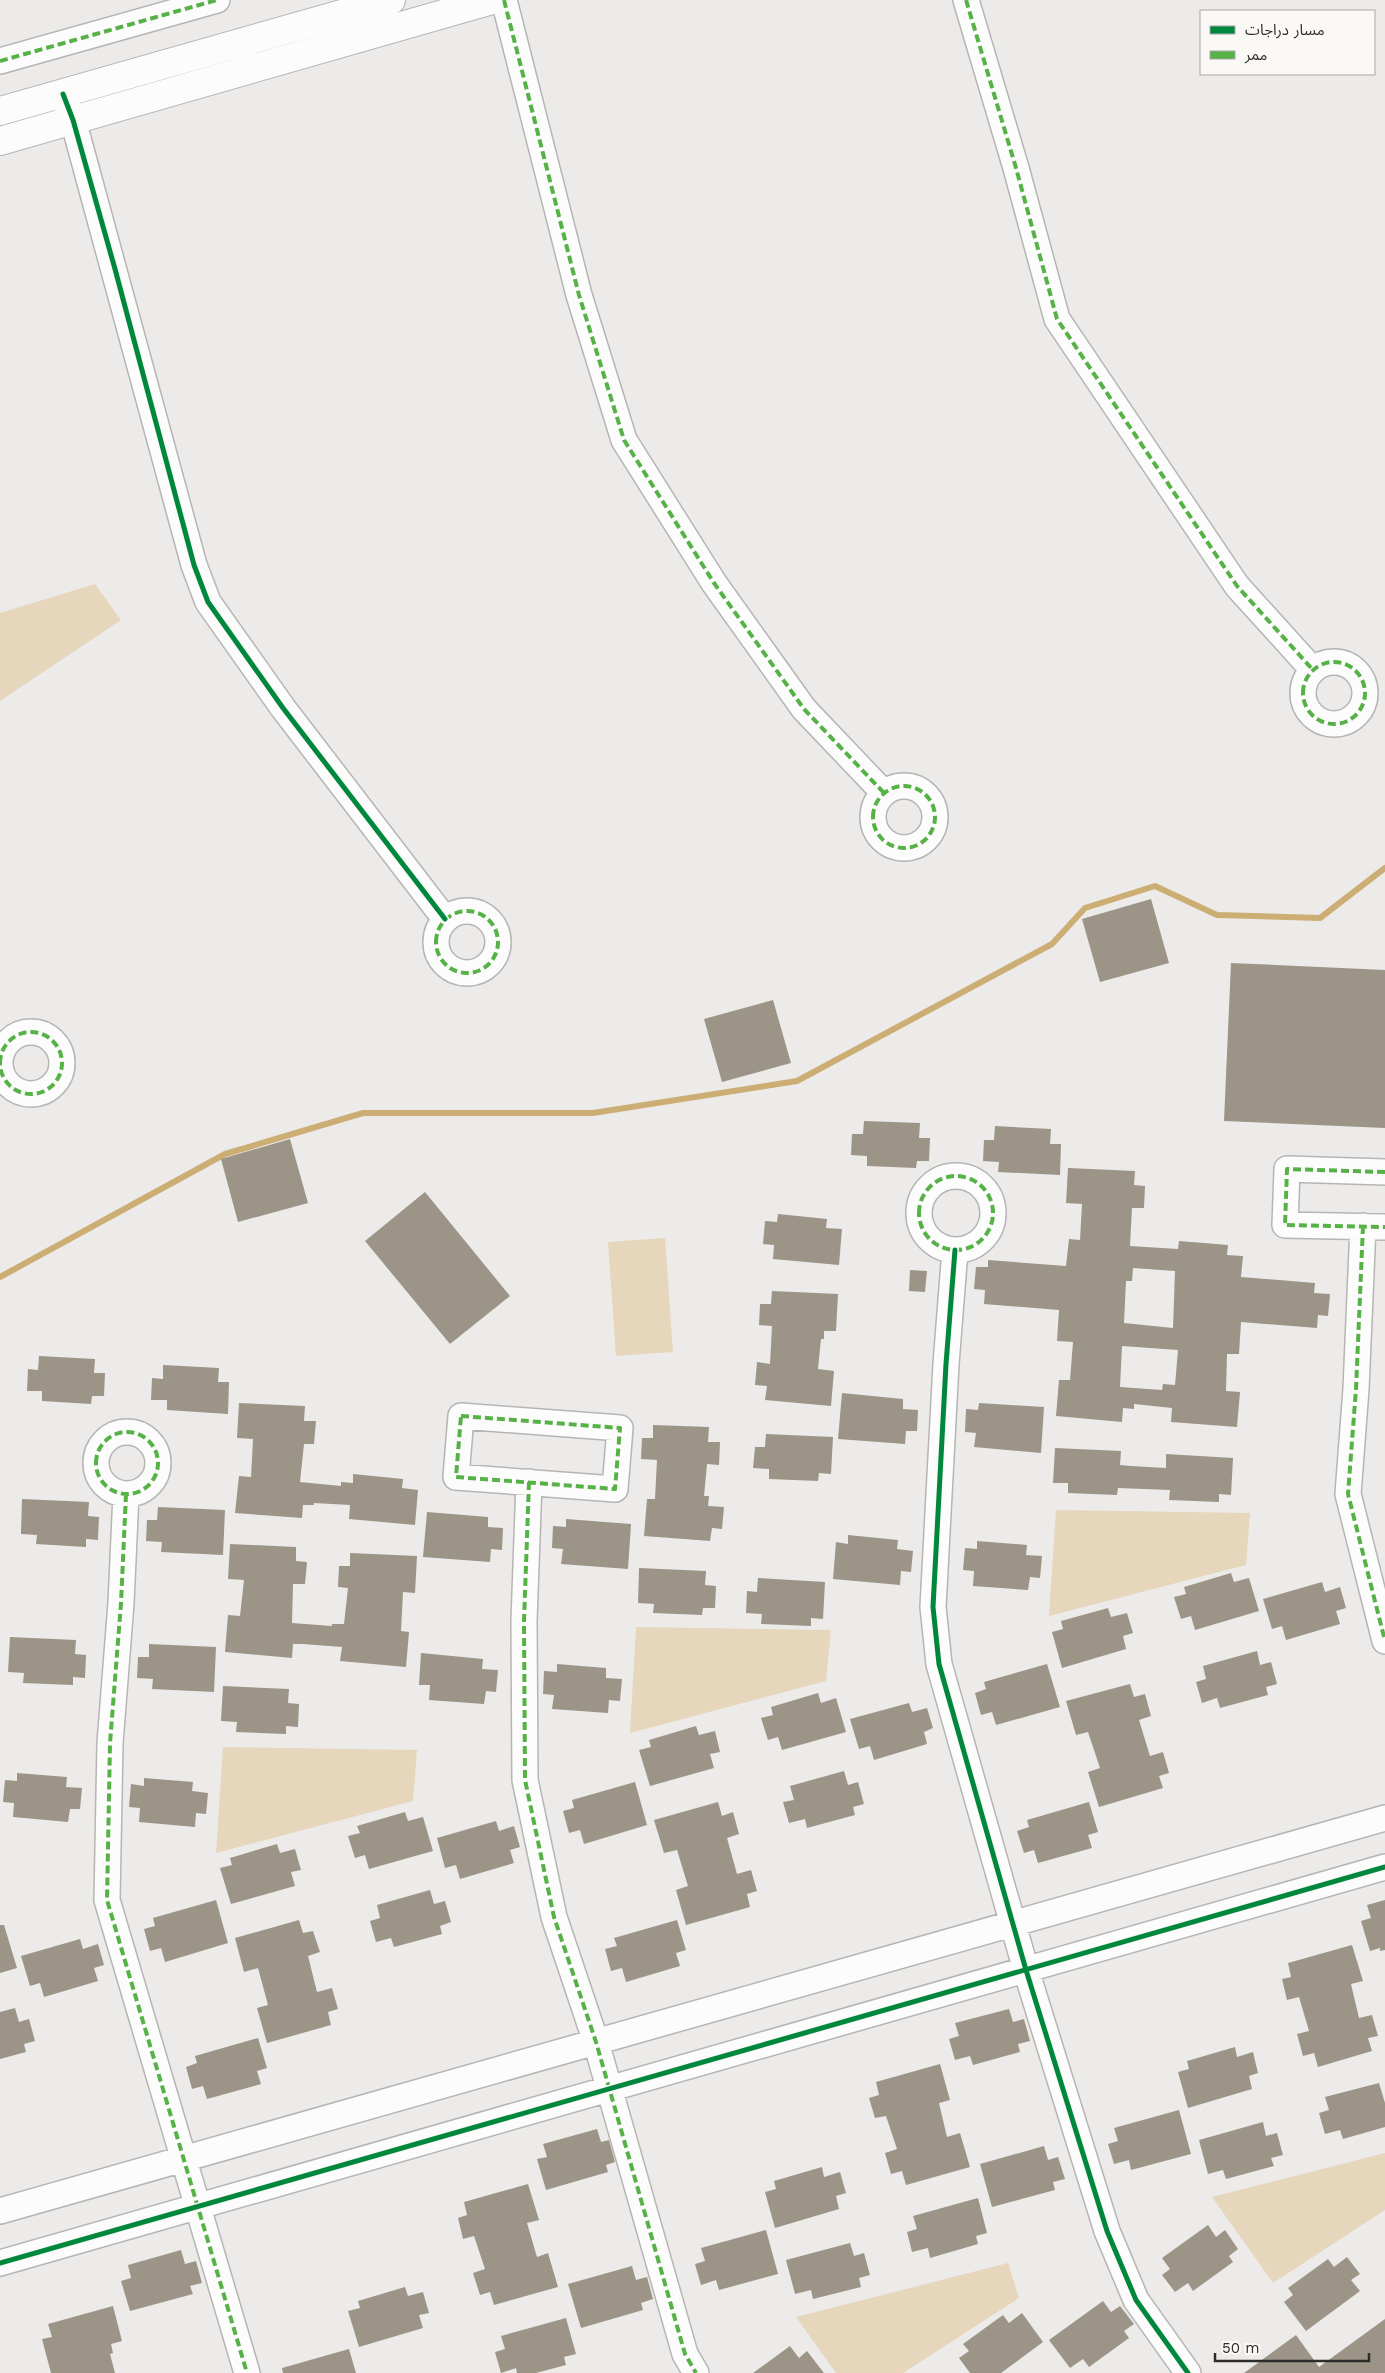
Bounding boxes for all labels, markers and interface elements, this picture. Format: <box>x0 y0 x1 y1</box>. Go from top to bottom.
legend <box>1200 10 1375 75</box>
text: مسار دراجات <box>1245 21 1325 39</box>
text: ممر <box>1244 46 1268 64</box>
scale bar <box>1215 2330 1369 2362</box>
text: 50 m <box>1222 2339 1259 2357</box>

